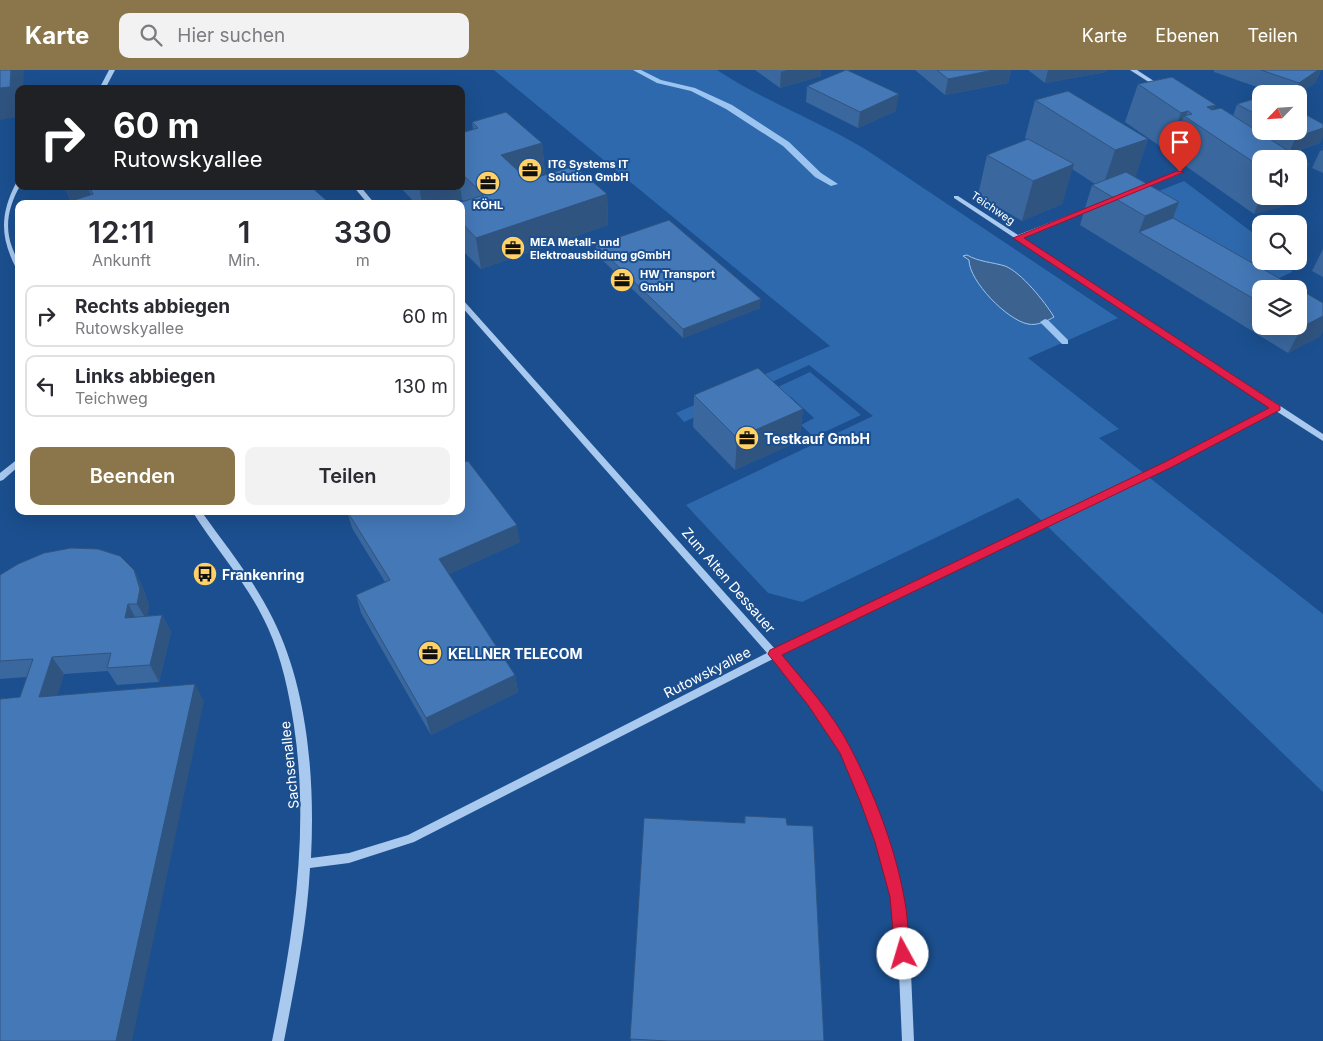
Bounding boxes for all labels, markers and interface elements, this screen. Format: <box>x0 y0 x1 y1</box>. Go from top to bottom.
search box <box>119 13 469 58</box>
text: Karte <box>25 21 89 50</box>
icon: search <box>137 21 165 49</box>
text: Hier suchen <box>177 24 285 47</box>
text: Karte <box>1082 25 1127 46</box>
text: Ebenen <box>1155 25 1219 46</box>
text: Teilen <box>1247 25 1298 46</box>
north arrow <box>1252 85 1308 140</box>
map controls <box>1252 85 1307 335</box>
text: 60 m <box>113 104 200 146</box>
icon: right <box>30 105 95 170</box>
pin <box>1159 121 1201 172</box>
icon: arrive <box>1166 128 1194 156</box>
text: Rutowskyallee <box>113 146 263 172</box>
button: sound <box>1252 150 1307 205</box>
office icon: ITG Systems IT Solution GmbH <box>517 157 543 183</box>
place label: ITG Systems IT Solution GmbH <box>548 157 629 184</box>
office icon: KÖHL <box>475 170 501 196</box>
street label: Teichweg <box>968 188 1018 228</box>
place label: KÖHL <box>473 198 503 212</box>
text: 12:11 <box>88 214 155 250</box>
text: 1 <box>238 214 251 250</box>
text: 330 <box>334 214 392 250</box>
button: search <box>1252 215 1307 270</box>
office icon: MEA Metall- und Elektroausbildung gGmbH <box>500 235 526 261</box>
place label: MEA Metall- und Elektroausbildung gGmbH <box>530 235 671 262</box>
text: Ankunft <box>92 250 151 270</box>
text: Min. <box>228 250 260 270</box>
text: m <box>356 250 370 270</box>
office icon: HW Transport GmbH <box>609 267 635 293</box>
place label: HW Transport GmbH <box>640 267 715 294</box>
button: layers <box>1252 280 1307 335</box>
text: Rechts abbiegen <box>75 295 230 318</box>
icon: right <box>32 302 60 330</box>
text: 60 m <box>402 305 448 328</box>
text: Rutowskyallee <box>75 318 184 338</box>
text: Links abbiegen <box>75 365 216 388</box>
icon: left <box>32 372 60 400</box>
text: 130 m <box>395 375 448 398</box>
text: Teichweg <box>75 388 148 408</box>
office icon: Testkauf GmbH <box>734 425 760 451</box>
place label: Testkauf GmbH <box>764 430 870 447</box>
button: Beenden <box>30 447 235 505</box>
button: Teilen <box>245 447 450 505</box>
street label: Zum Alten Dessauer <box>679 524 779 636</box>
bus stop icon: Frankenring <box>192 561 218 587</box>
place label: Frankenring <box>222 566 304 583</box>
office icon: KELLNER TELECOM <box>417 640 443 666</box>
street label: Rutowskyallee <box>661 643 753 701</box>
place label: KELLNER TELECOM <box>448 645 583 662</box>
street label: Sachsenallee <box>276 720 302 810</box>
position arrow <box>876 927 928 979</box>

